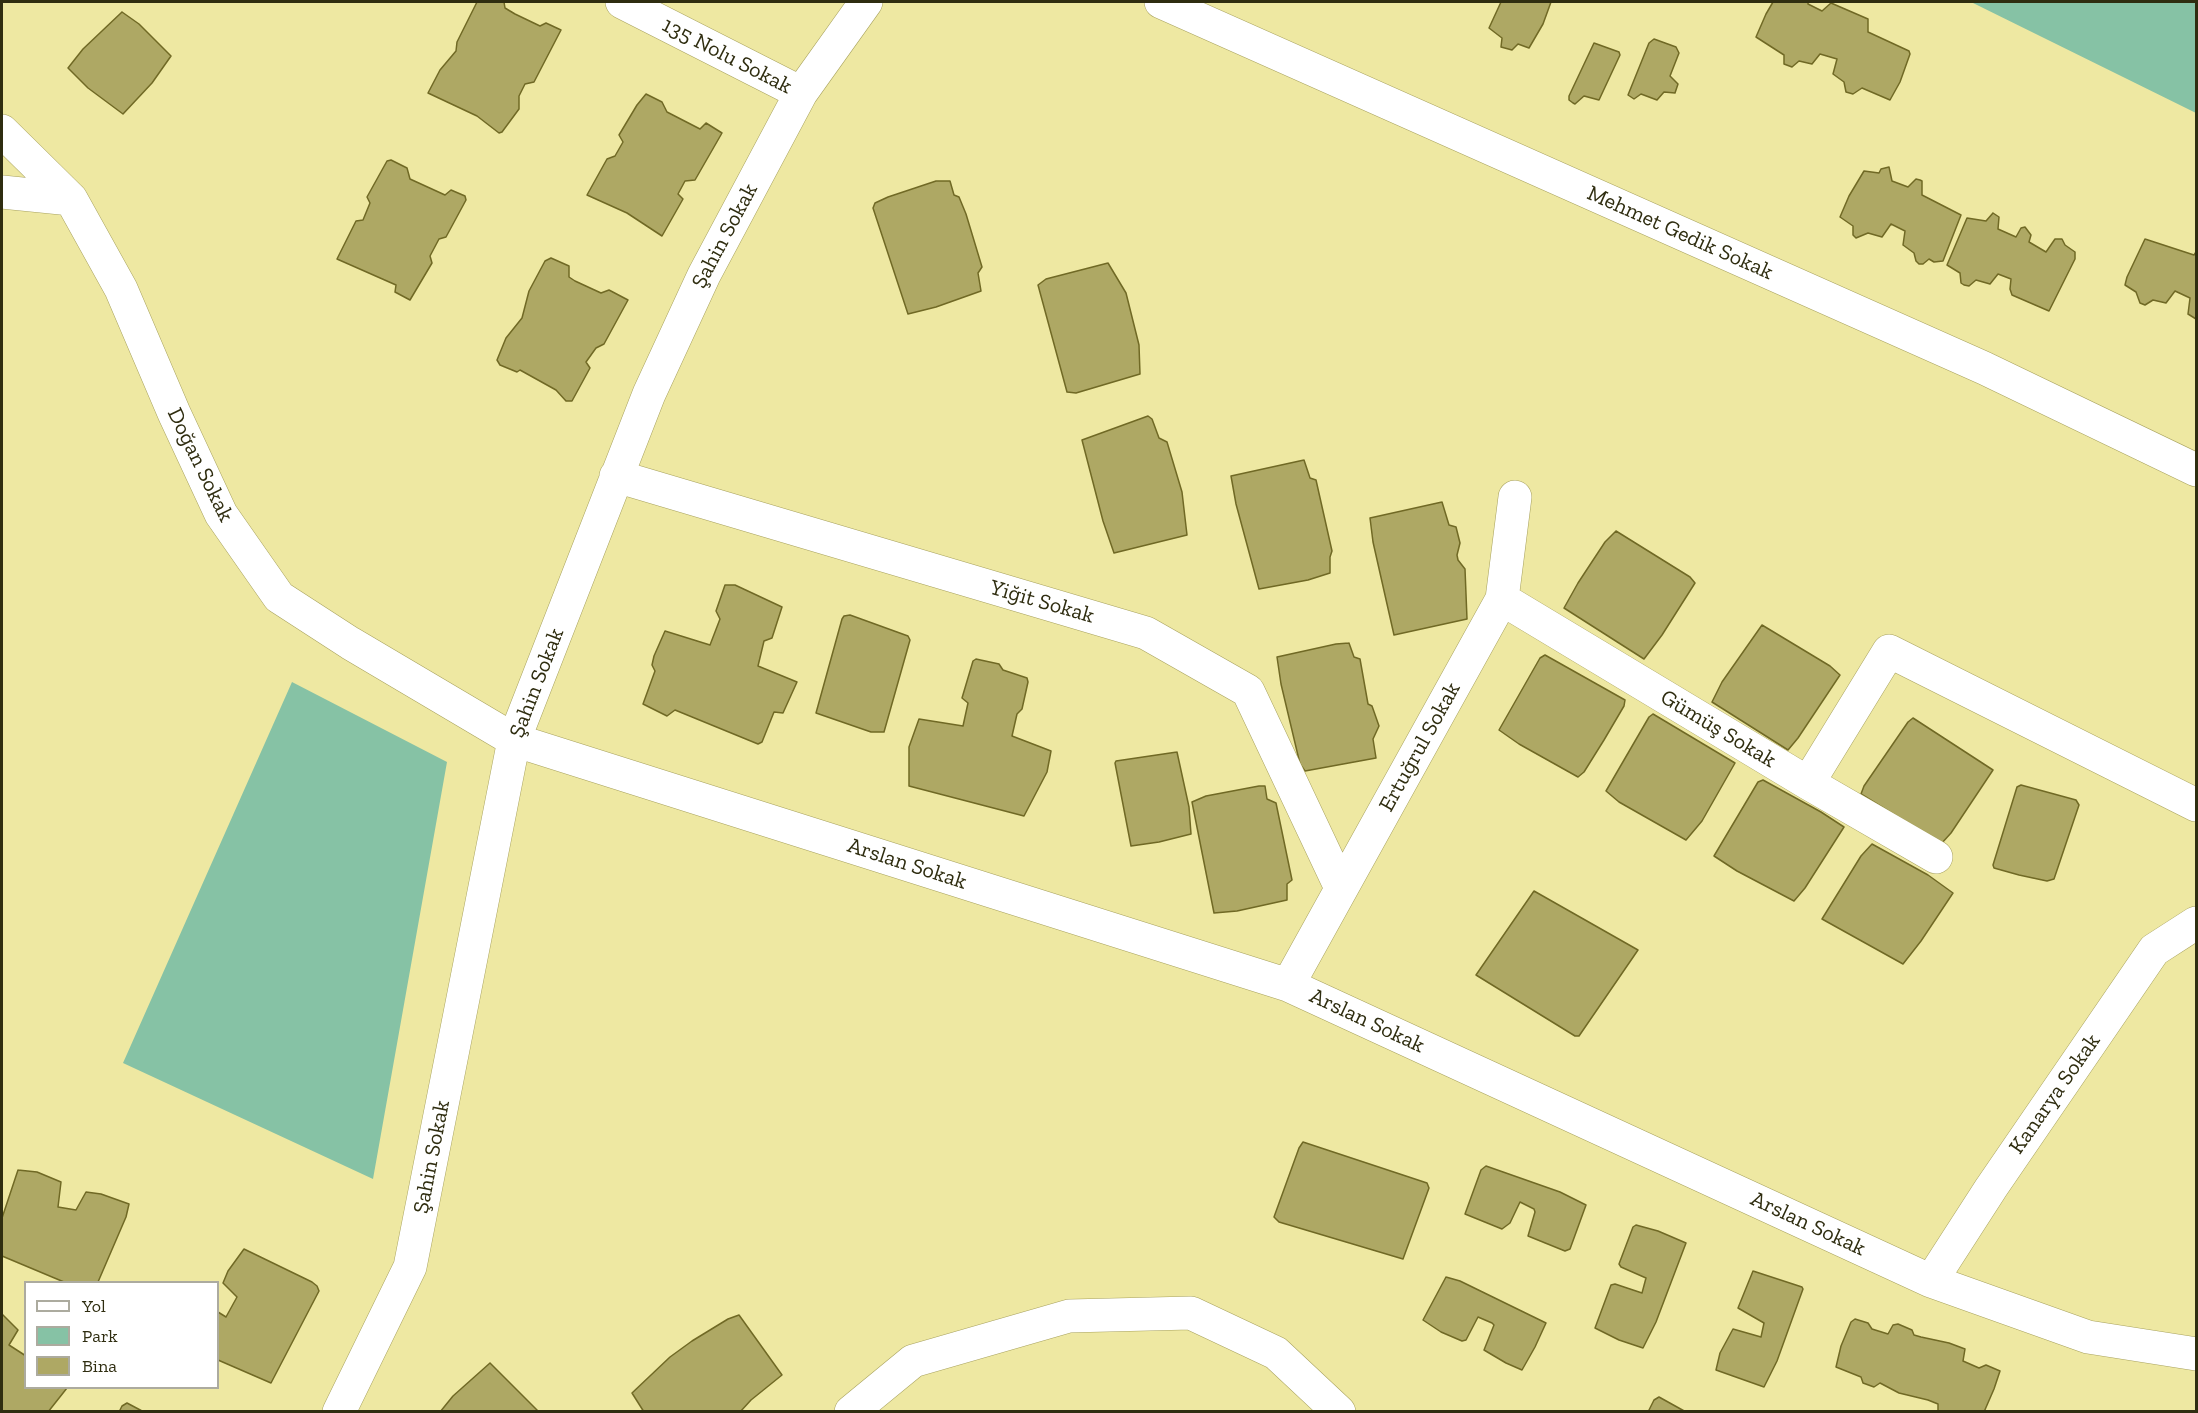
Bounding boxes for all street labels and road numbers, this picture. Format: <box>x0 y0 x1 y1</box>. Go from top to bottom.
street label: 135 Nolu Sokak <box>658 12 796 100</box>
street label: Şahin Sokak <box>686 179 764 293</box>
street label: Mehmet Gedik Sokak <box>1583 180 1777 286</box>
street label: Doğan Sokak <box>161 404 239 526</box>
street label: Yiğit Sokak <box>987 575 1097 629</box>
street label: Şahin Sokak <box>504 625 570 741</box>
street label: Ertuğrul Sokak <box>1374 678 1466 816</box>
street label: Gümüş Sokak <box>1655 684 1781 774</box>
street label: Arslan Sokak <box>844 832 970 896</box>
street label: Arslan Sokak <box>1305 983 1429 1059</box>
street label: Kanarya Sokak <box>2004 1029 2106 1159</box>
street label: Şahin Sokak <box>408 1098 456 1216</box>
street label: Arslan Sokak <box>1746 1186 1870 1262</box>

